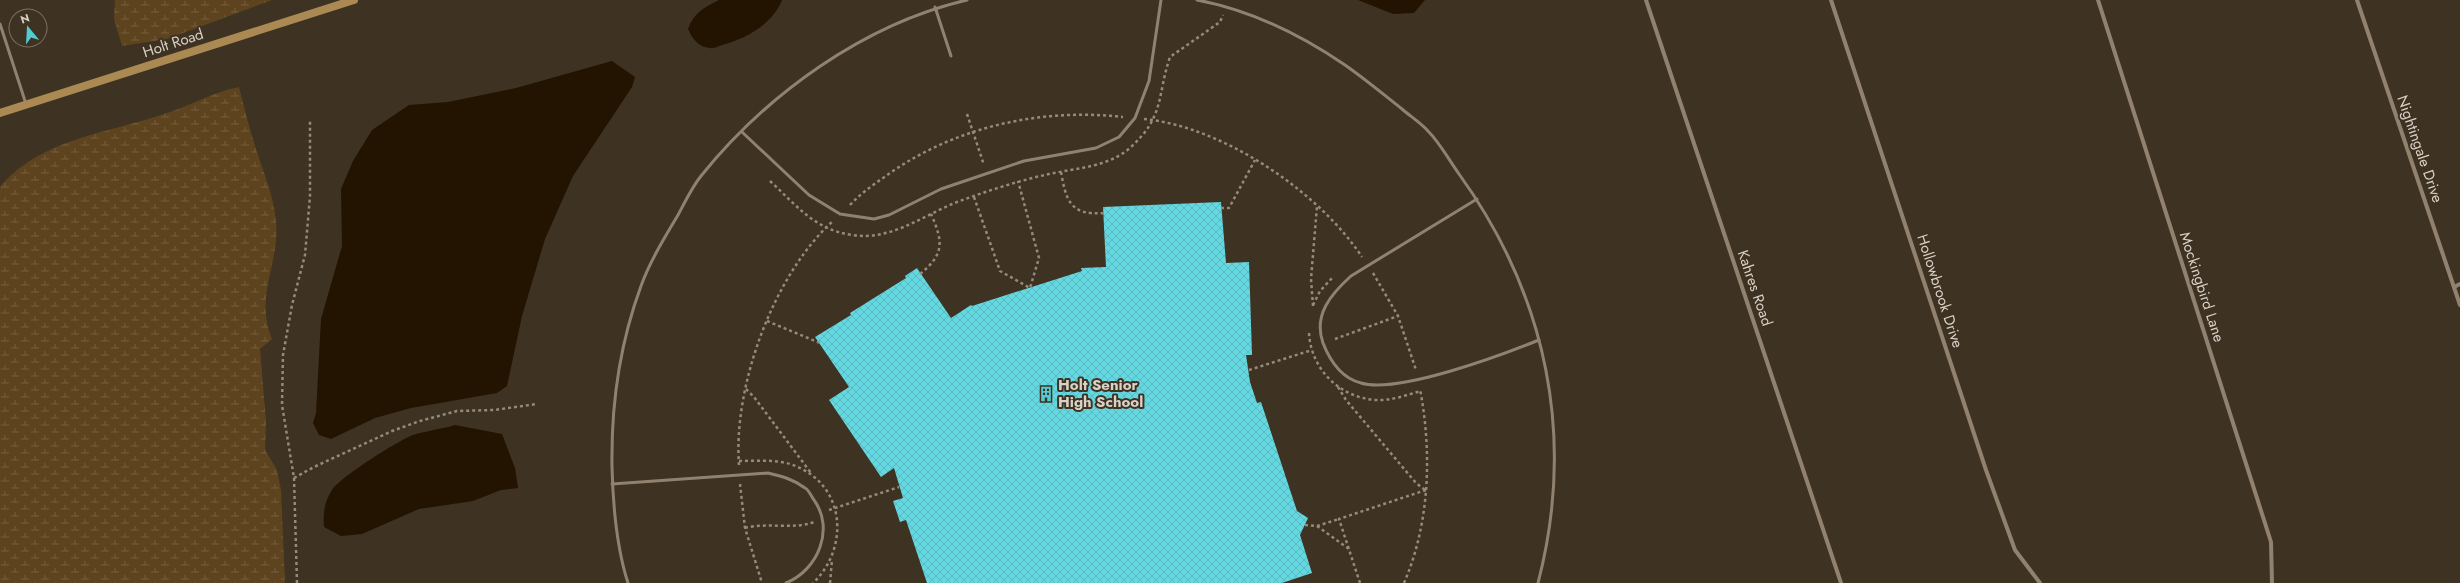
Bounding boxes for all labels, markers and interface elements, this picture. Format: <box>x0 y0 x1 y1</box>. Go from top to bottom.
north arrow <box>8 8 48 48</box>
text: N <box>18 10 32 27</box>
street label: Holt Road <box>140 23 206 63</box>
street label: Nightingale Drive <box>2391 92 2449 206</box>
street label: Mockingbird Lane <box>2174 229 2230 345</box>
street label: Hollowbrook Drive <box>1911 231 1969 351</box>
street label: Kahres Road <box>1732 247 1778 329</box>
place label: Holt Senior High School <box>1058 374 1143 413</box>
building icon: Holt Senior High School <box>1037 385 1055 403</box>

